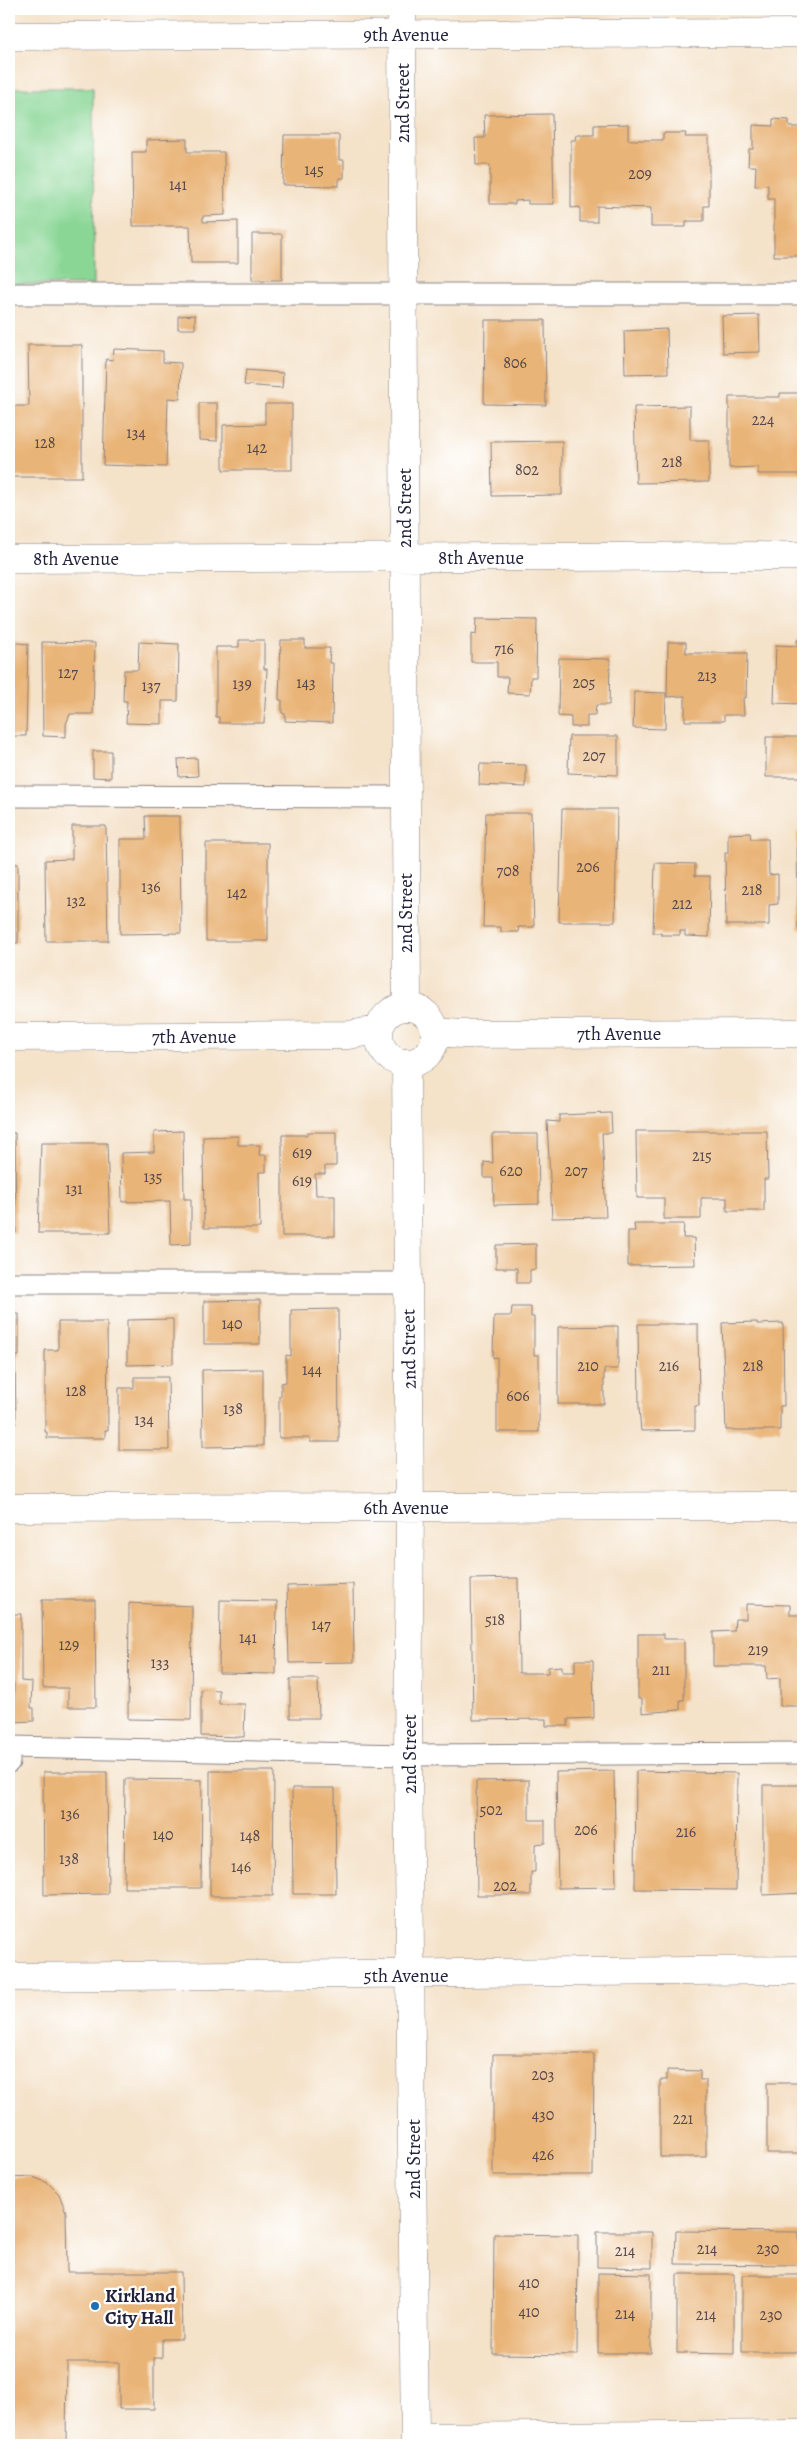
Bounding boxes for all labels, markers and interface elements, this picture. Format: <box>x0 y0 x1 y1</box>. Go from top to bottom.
street label: 9th Avenue <box>363 22 449 48</box>
street label: 2nd Street <box>390 63 416 143</box>
house number: 145 <box>304 159 324 181</box>
house number: 209 <box>628 163 652 185</box>
house number: 141 <box>169 174 188 196</box>
house number: 806 <box>503 352 527 374</box>
house number: 224 <box>752 409 774 431</box>
house number: 134 <box>126 422 146 444</box>
house number: 128 <box>35 432 55 454</box>
house number: 142 <box>247 437 268 459</box>
house number: 218 <box>662 451 682 473</box>
house number: 802 <box>515 459 539 481</box>
street label: 2nd Street <box>392 468 418 548</box>
street label: 8th Avenue <box>438 545 524 571</box>
street label: 8th Avenue <box>33 546 119 572</box>
house number: 716 <box>494 638 514 660</box>
house number: 127 <box>58 662 78 684</box>
house number: 213 <box>697 665 717 687</box>
house number: 143 <box>296 672 316 694</box>
house number: 205 <box>572 672 596 694</box>
house number: 139 <box>232 673 252 695</box>
house number: 137 <box>142 675 161 697</box>
house number: 207 <box>583 745 606 767</box>
house number: 206 <box>576 856 600 878</box>
house number: 708 <box>496 860 520 882</box>
street label: 2nd Street <box>393 873 419 953</box>
house number: 136 <box>141 876 161 898</box>
house number: 218 <box>742 879 762 901</box>
house number: 142 <box>227 882 248 904</box>
house number: 132 <box>66 890 86 912</box>
house number: 212 <box>672 893 693 915</box>
street label: 7th Avenue <box>577 1021 661 1047</box>
street label: 7th Avenue <box>152 1024 236 1050</box>
house number: 619 <box>292 1142 312 1164</box>
house number: 215 <box>692 1145 712 1167</box>
house number: 620 <box>499 1160 523 1182</box>
house number: 207 <box>565 1160 588 1182</box>
house number: 135 <box>143 1166 163 1188</box>
house number: 619 <box>292 1170 312 1192</box>
house number: 131 <box>65 1178 83 1200</box>
street label: 2nd Street <box>395 1309 423 1389</box>
house number: 140 <box>221 1313 243 1335</box>
house number: 210 <box>577 1355 599 1377</box>
house number: 216 <box>659 1355 679 1377</box>
house number: 218 <box>743 1355 763 1377</box>
house number: 144 <box>302 1359 322 1381</box>
house number: 128 <box>66 1380 86 1402</box>
house number: 606 <box>506 1385 530 1407</box>
house number: 138 <box>223 1398 243 1420</box>
house number: 134 <box>134 1409 154 1431</box>
street label: 6th Avenue <box>363 1495 449 1521</box>
house number: 518 <box>485 1609 505 1631</box>
house number: 147 <box>311 1614 331 1636</box>
house number: 141 <box>239 1627 258 1649</box>
house number: 129 <box>59 1634 79 1656</box>
house number: 219 <box>748 1639 768 1661</box>
house number: 133 <box>151 1652 169 1674</box>
house number: 211 <box>652 1659 671 1681</box>
street label: 2nd Street <box>397 1714 423 1794</box>
house number: 502 <box>479 1799 503 1821</box>
house number: 136 <box>60 1803 80 1825</box>
house number: 206 <box>574 1819 598 1841</box>
house number: 216 <box>676 1821 696 1843</box>
house number: 140 <box>152 1824 174 1846</box>
house number: 148 <box>240 1825 260 1847</box>
house number: 138 <box>59 1848 79 1870</box>
house number: 146 <box>231 1856 251 1878</box>
house number: 202 <box>493 1875 517 1897</box>
street label: 5th Avenue <box>364 1963 448 1989</box>
house number: 203 <box>532 2064 554 2086</box>
house number: 430 <box>532 2104 554 2126</box>
house number: 221 <box>673 2108 694 2130</box>
street label: 2nd Street <box>401 2119 427 2199</box>
house number: 426 <box>532 2144 554 2166</box>
house number: 214 <box>697 2238 717 2260</box>
house number: 230 <box>757 2238 779 2260</box>
house number: 214 <box>615 2240 635 2262</box>
house number: 410 <box>518 2272 540 2294</box>
place label: Kirkland City Hall <box>105 2283 176 2331</box>
marker: Kirkland City Hall <box>89 2300 101 2312</box>
house number: 410 <box>518 2301 540 2323</box>
house number: 214 <box>615 2303 635 2325</box>
house number: 214 <box>696 2304 716 2326</box>
house number: 230 <box>760 2304 782 2326</box>

